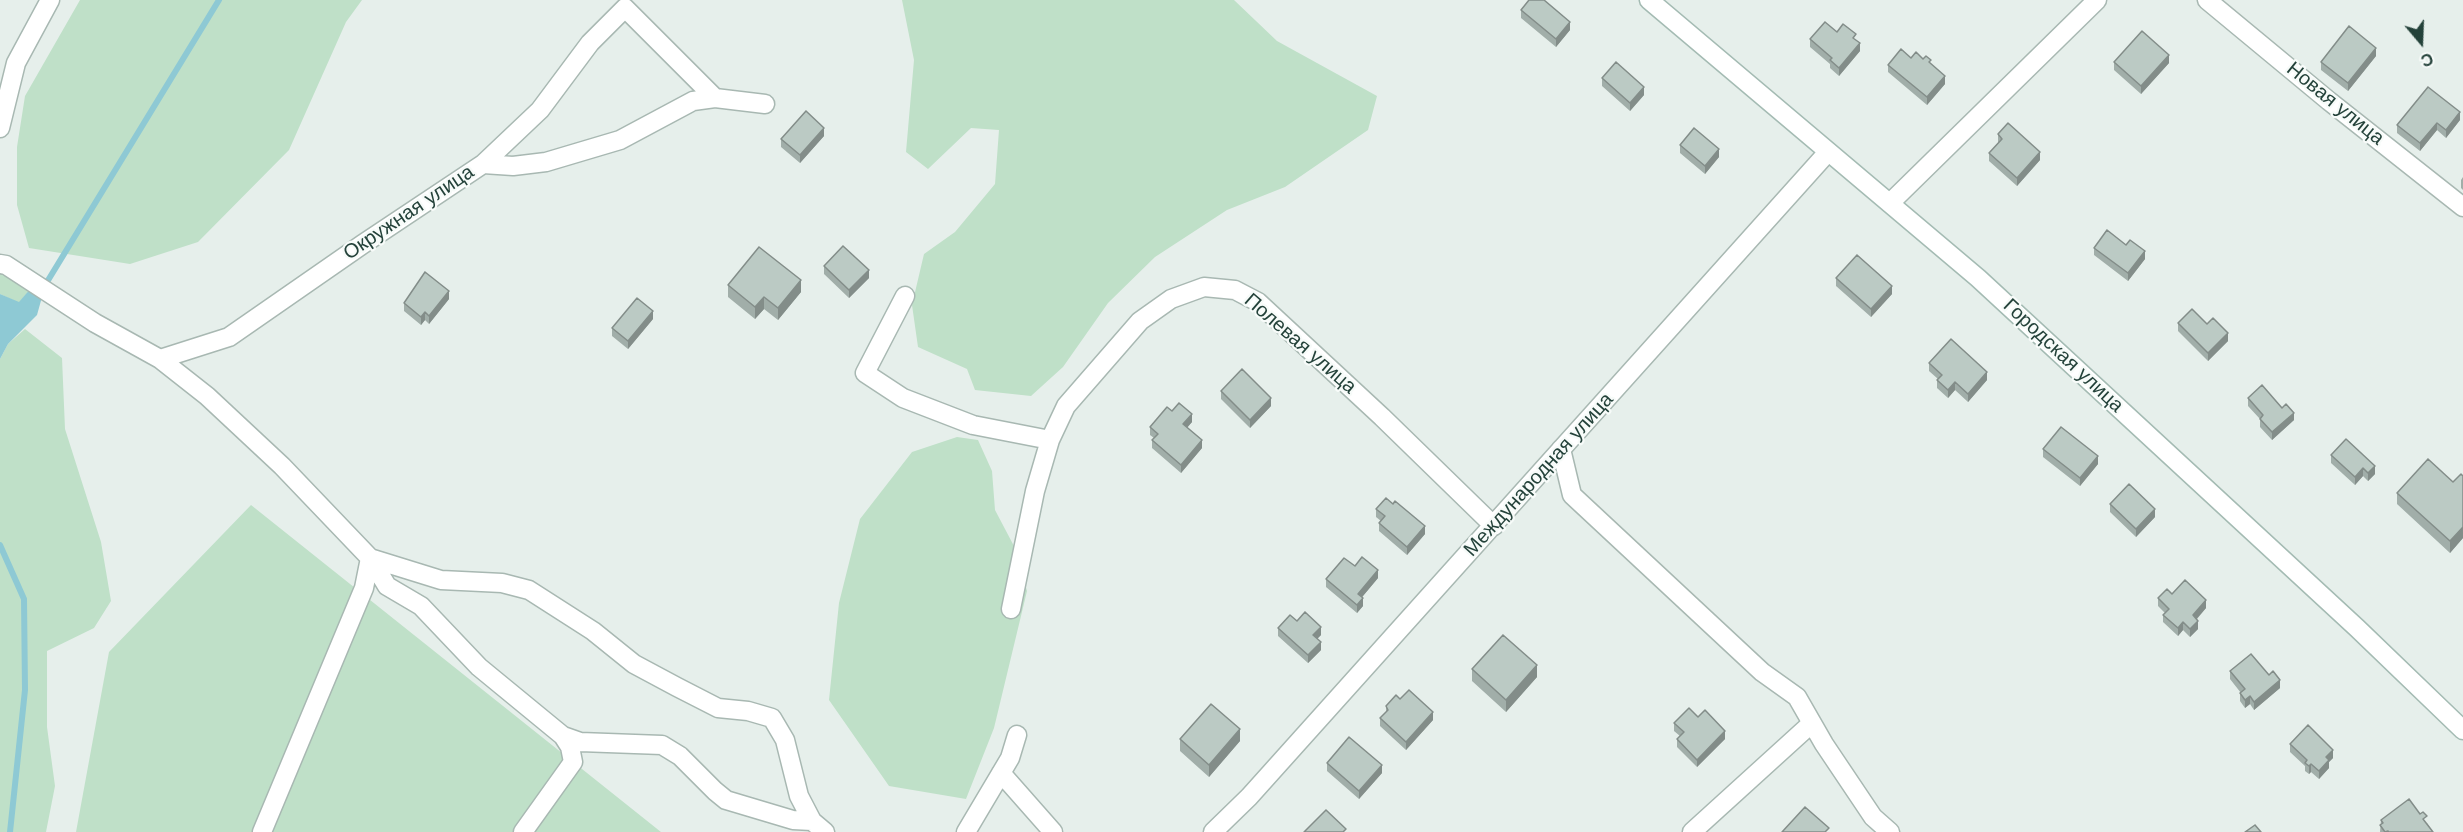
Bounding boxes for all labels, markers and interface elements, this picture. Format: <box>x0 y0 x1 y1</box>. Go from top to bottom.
north arrow <box>2391 12 2451 72</box>
text: С <box>2419 50 2435 69</box>
street label: Новая улица <box>2281 57 2389 151</box>
street label: Окружная улица <box>339 160 479 266</box>
street label: Полевая улица <box>1239 289 1361 399</box>
street label: Городская улица <box>1998 294 2128 418</box>
street label: Международная улица <box>1459 388 1619 562</box>

